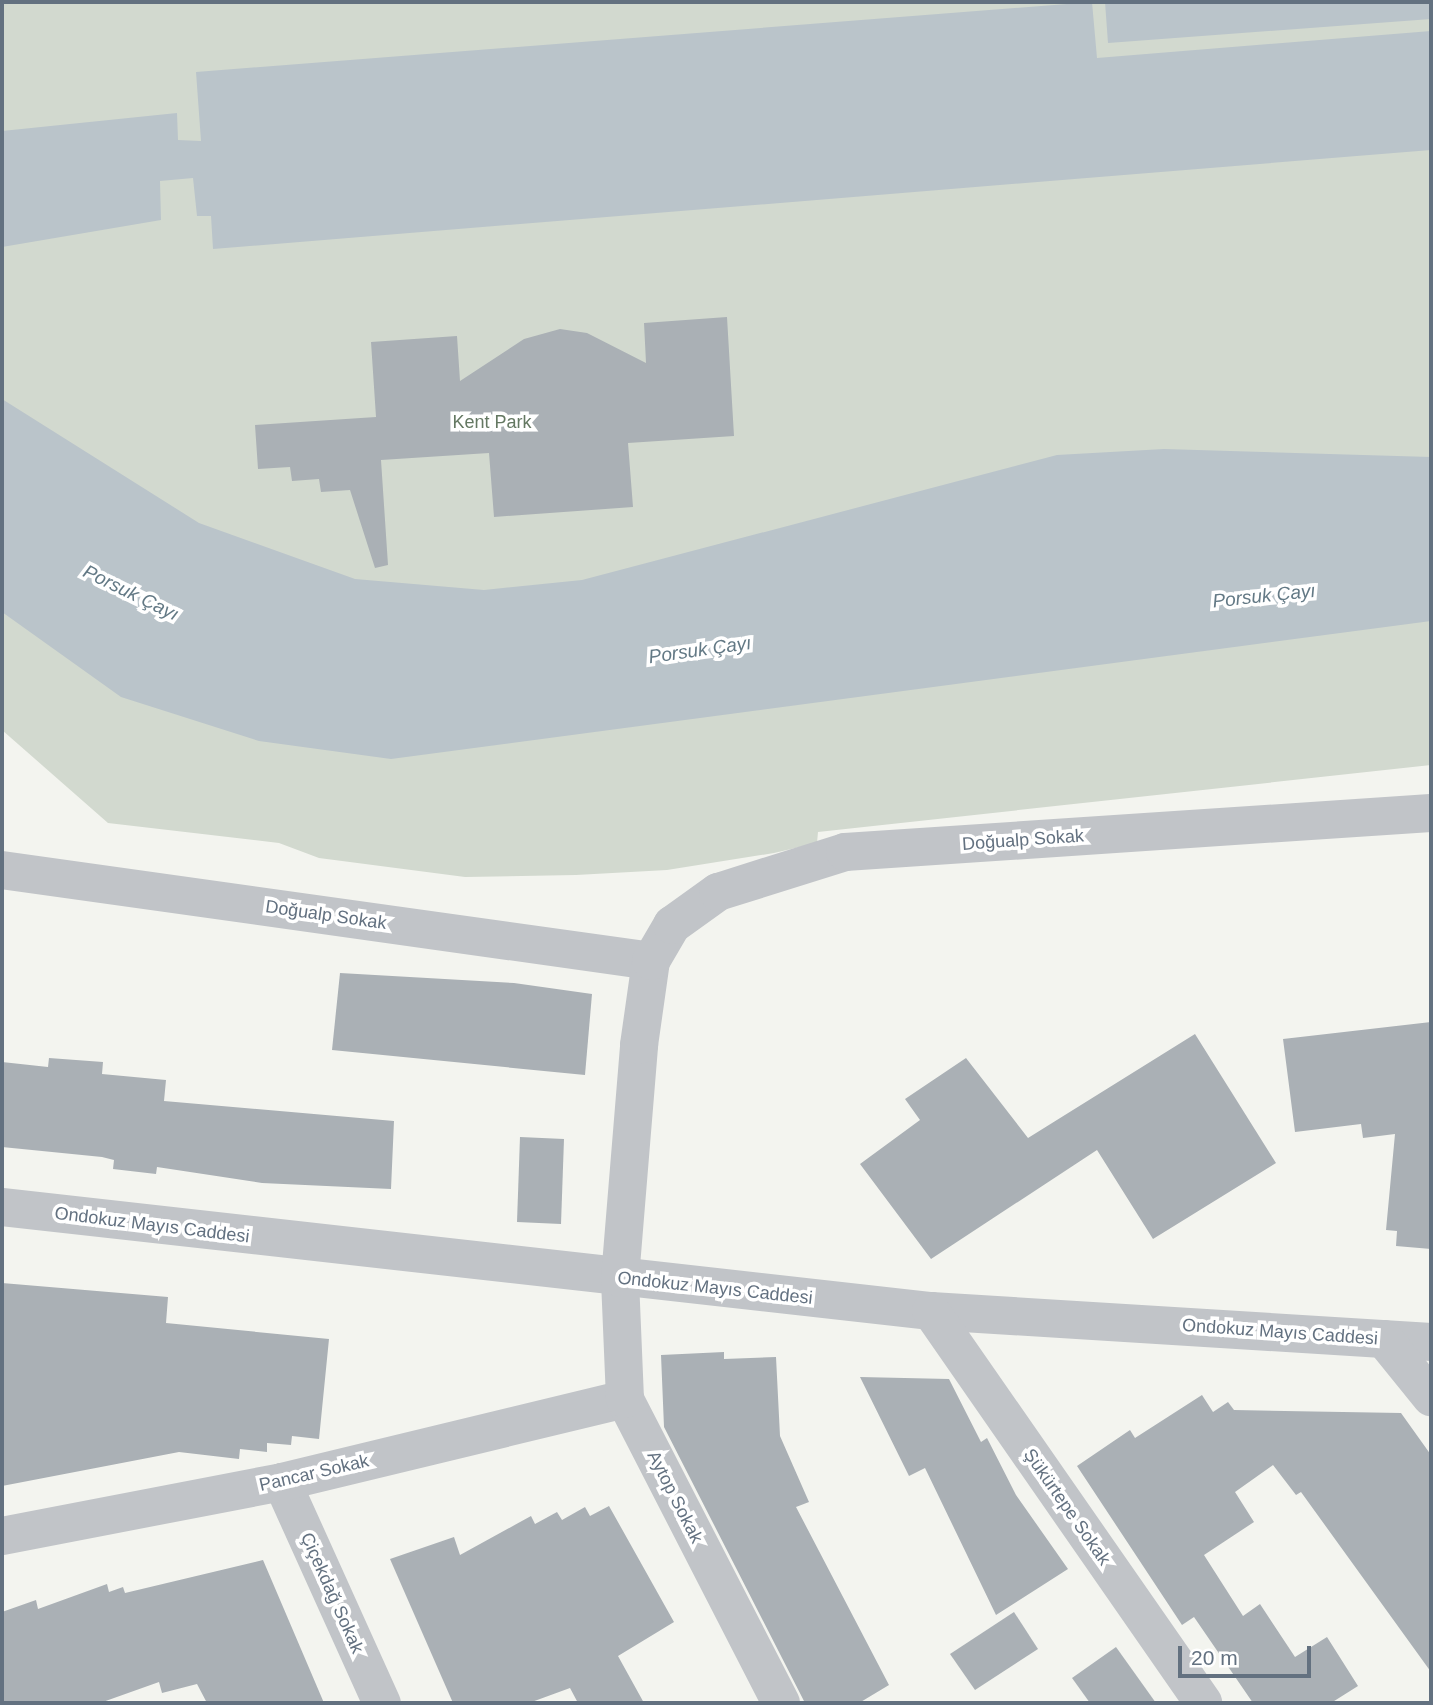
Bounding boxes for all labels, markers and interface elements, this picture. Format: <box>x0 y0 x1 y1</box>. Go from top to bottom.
park label: Kent Park <box>452 411 532 433</box>
water label: Porsuk Çayı <box>79 560 183 626</box>
water label: Porsuk Çayı <box>1211 579 1317 613</box>
water label: Porsuk Çayı <box>647 632 753 668</box>
street label: Doğualp Sokak <box>961 825 1085 855</box>
street label: Doğualp Sokak <box>264 896 388 934</box>
street label: Ondokuz Mayıs Caddesi <box>53 1202 251 1248</box>
street label: Ondokuz Mayıs Caddesi <box>616 1267 814 1309</box>
street label: Ondokuz Mayıs Caddesi <box>1181 1314 1379 1350</box>
street label: Şükürtepe Sokak <box>1019 1445 1115 1569</box>
street label: Aytop Sokak <box>643 1447 707 1547</box>
street label: Pancar Sokak <box>257 1450 371 1496</box>
street label: Çiçekdağ Sokak <box>296 1529 368 1657</box>
scale bar <box>1181 1632 1314 1676</box>
text: 20 m <box>1191 1646 1238 1669</box>

